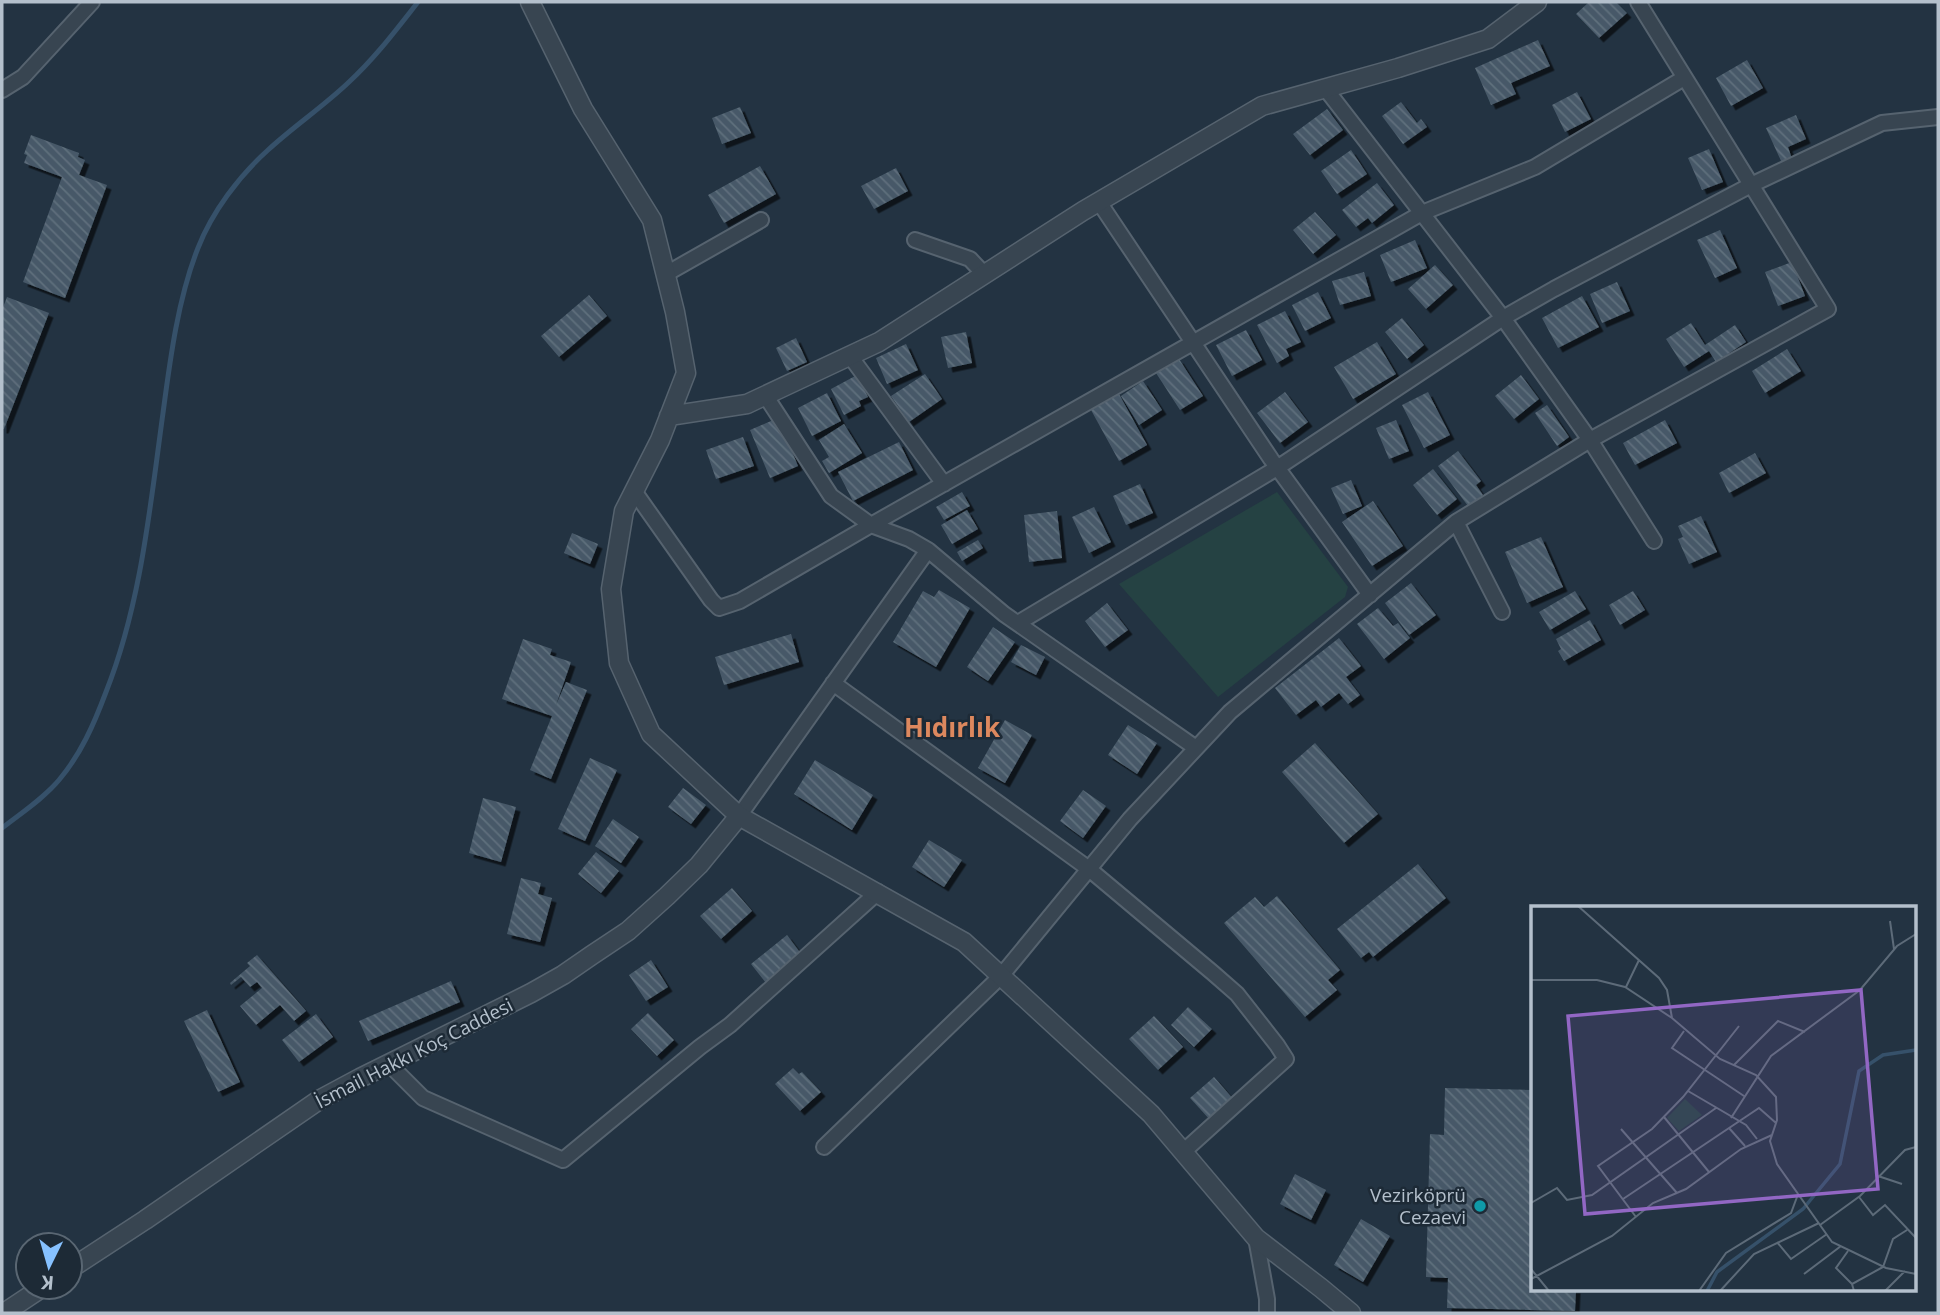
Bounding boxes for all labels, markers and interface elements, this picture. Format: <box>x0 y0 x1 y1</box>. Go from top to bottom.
district label: Hıdırlık <box>904 709 1001 745</box>
inset map <box>1531 906 1916 1290</box>
street label: İsmail Hakkı Koç Caddesi <box>311 992 517 1114</box>
place label: Vezirköprü Cezaevi <box>1370 1182 1466 1230</box>
marker: Vezirköprü Cezaevi <box>1472 1198 1488 1214</box>
north arrow <box>14 1231 84 1301</box>
text: K <box>40 1269 55 1296</box>

